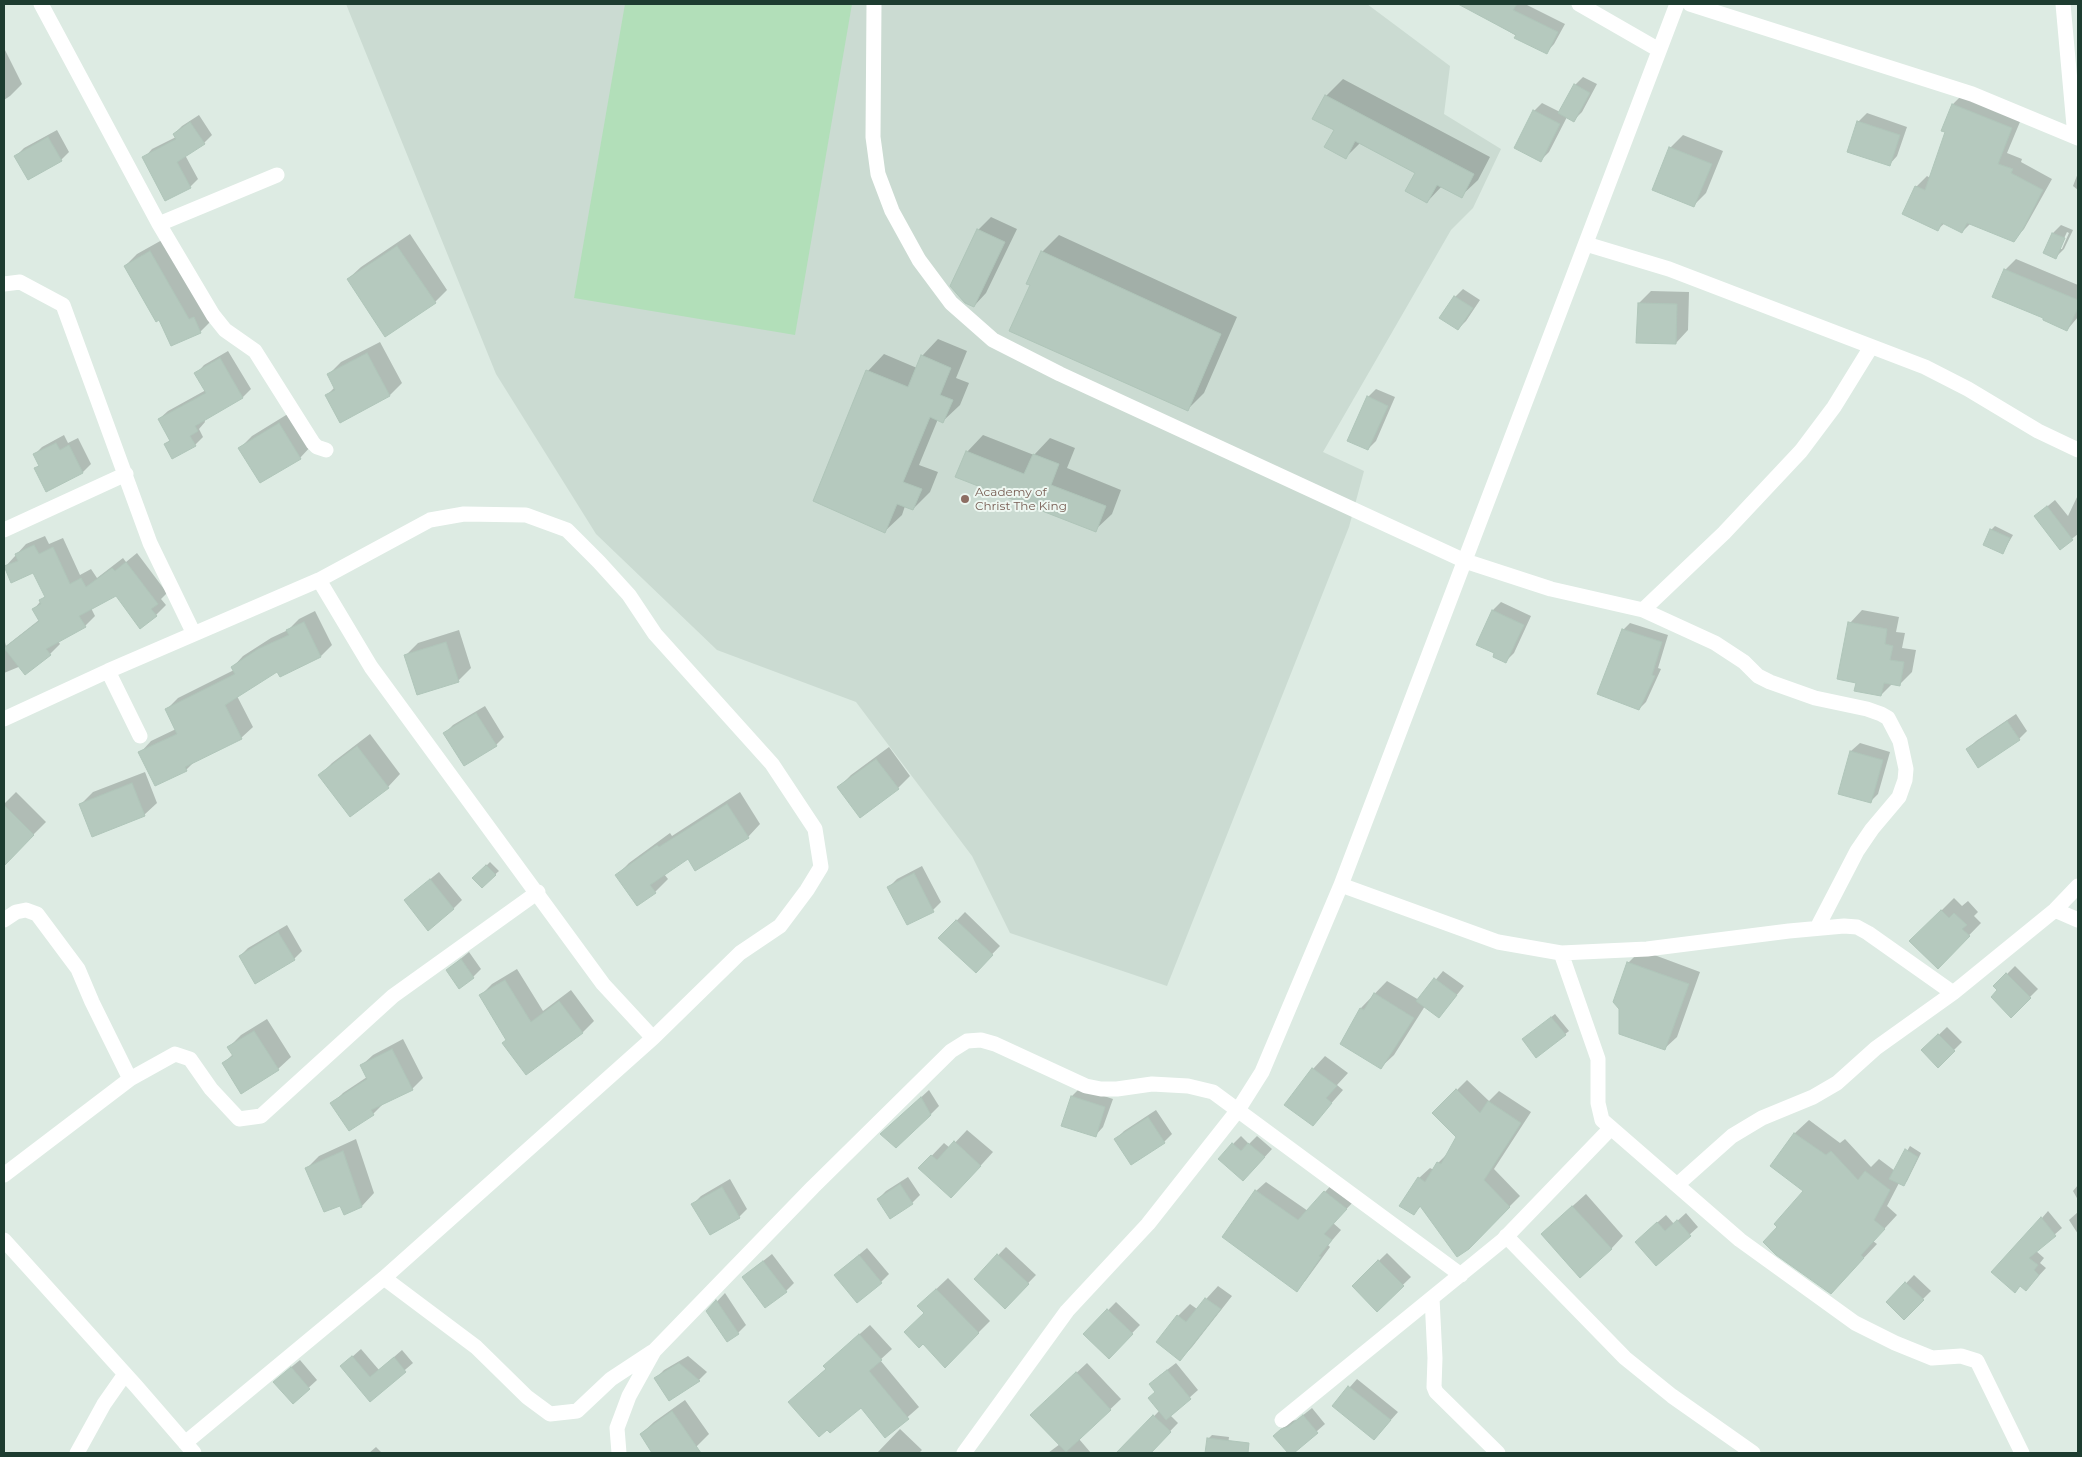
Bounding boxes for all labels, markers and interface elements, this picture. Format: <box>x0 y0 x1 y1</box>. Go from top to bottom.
place label: Academy of Christ The King <box>975 485 1067 513</box>
marker: Academy of Christ The King <box>959 493 971 505</box>

